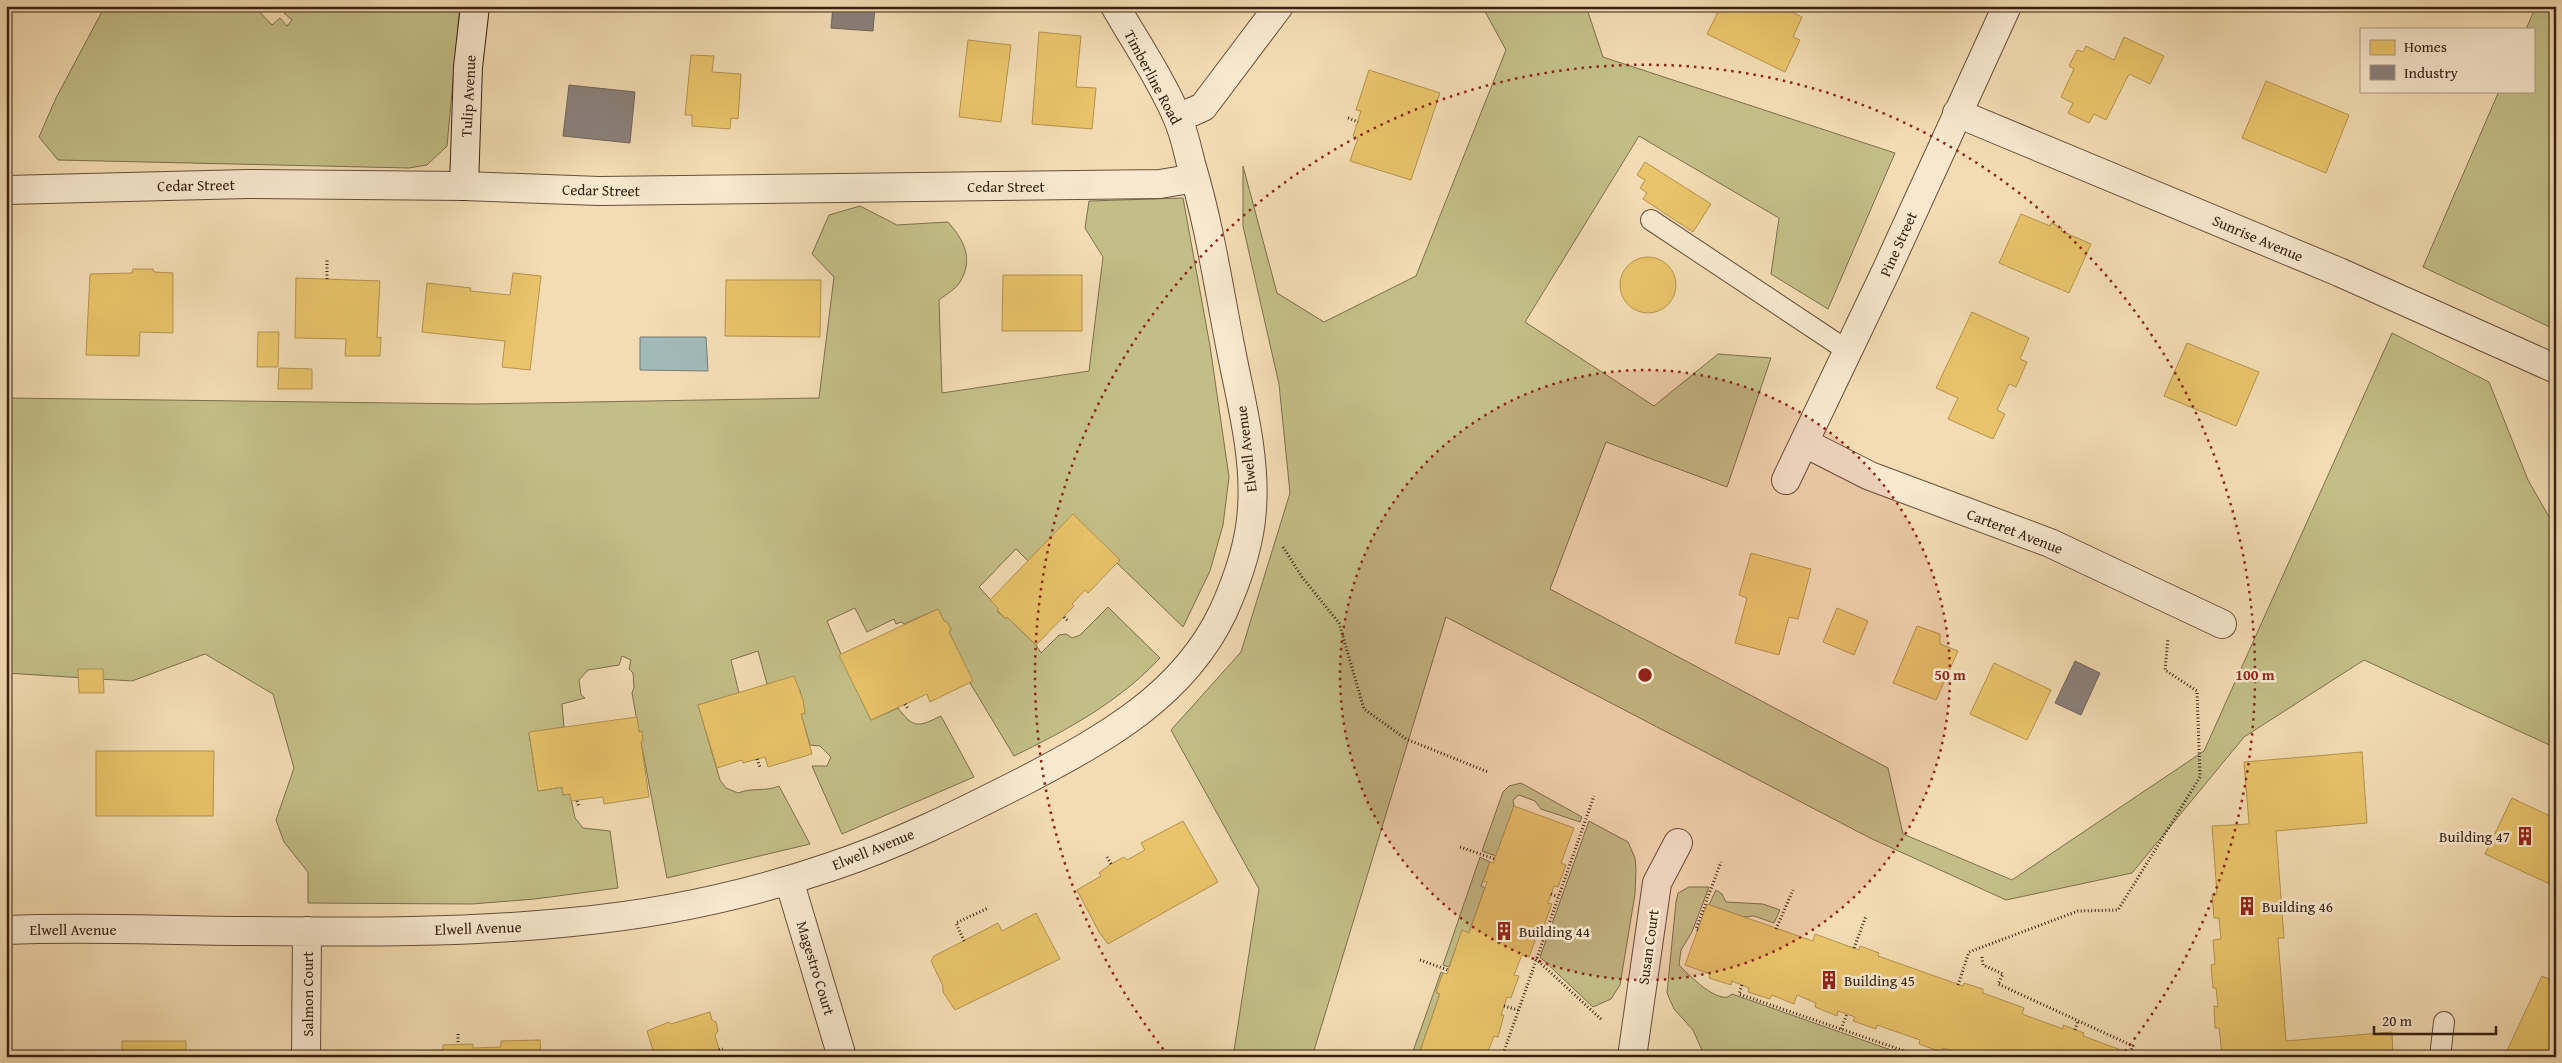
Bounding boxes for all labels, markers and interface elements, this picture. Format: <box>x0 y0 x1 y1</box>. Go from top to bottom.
street label: Timberline Road <box>1119 26 1187 128</box>
legend <box>2360 28 2534 92</box>
text: Homes <box>2404 36 2447 57</box>
street label: Tulip Avenue <box>455 54 481 138</box>
text: Industry <box>2404 62 2459 83</box>
street label: Cedar Street <box>157 174 236 196</box>
street label: Cedar Street <box>967 176 1046 197</box>
street label: Cedar Street <box>562 179 641 201</box>
street label: Pine Street <box>1874 208 1922 280</box>
street label: Sunrise Avenue <box>2209 209 2307 267</box>
street label: Elwell Avenue <box>1230 405 1262 493</box>
street label: Carteret Avenue <box>1964 503 2066 559</box>
text: 50 m <box>1934 664 1966 685</box>
text: 100 m <box>2235 664 2275 685</box>
centre of rings <box>1636 666 1654 684</box>
street label: Elwell Avenue <box>829 823 917 875</box>
building icon: Building 47 <box>2514 825 2536 847</box>
place label: Building 47 <box>2439 826 2510 847</box>
building icon: Building 46 <box>2236 895 2258 917</box>
place label: Building 46 <box>2262 896 2333 917</box>
street label: Susan Court <box>1632 907 1664 986</box>
street label: Elwell Avenue <box>434 916 522 940</box>
street label: Magestro Court <box>792 918 840 1018</box>
street label: Elwell Avenue <box>29 919 117 940</box>
building icon: Building 44 <box>1493 920 1515 942</box>
place label: Building 44 <box>1519 921 1590 942</box>
street label: Salmon Court <box>297 950 318 1037</box>
building icon: Building 45 <box>1818 969 1840 991</box>
place label: Building 45 <box>1844 970 1915 991</box>
scale bar <box>2374 1003 2497 1035</box>
text: 20 m <box>2382 1010 2413 1031</box>

